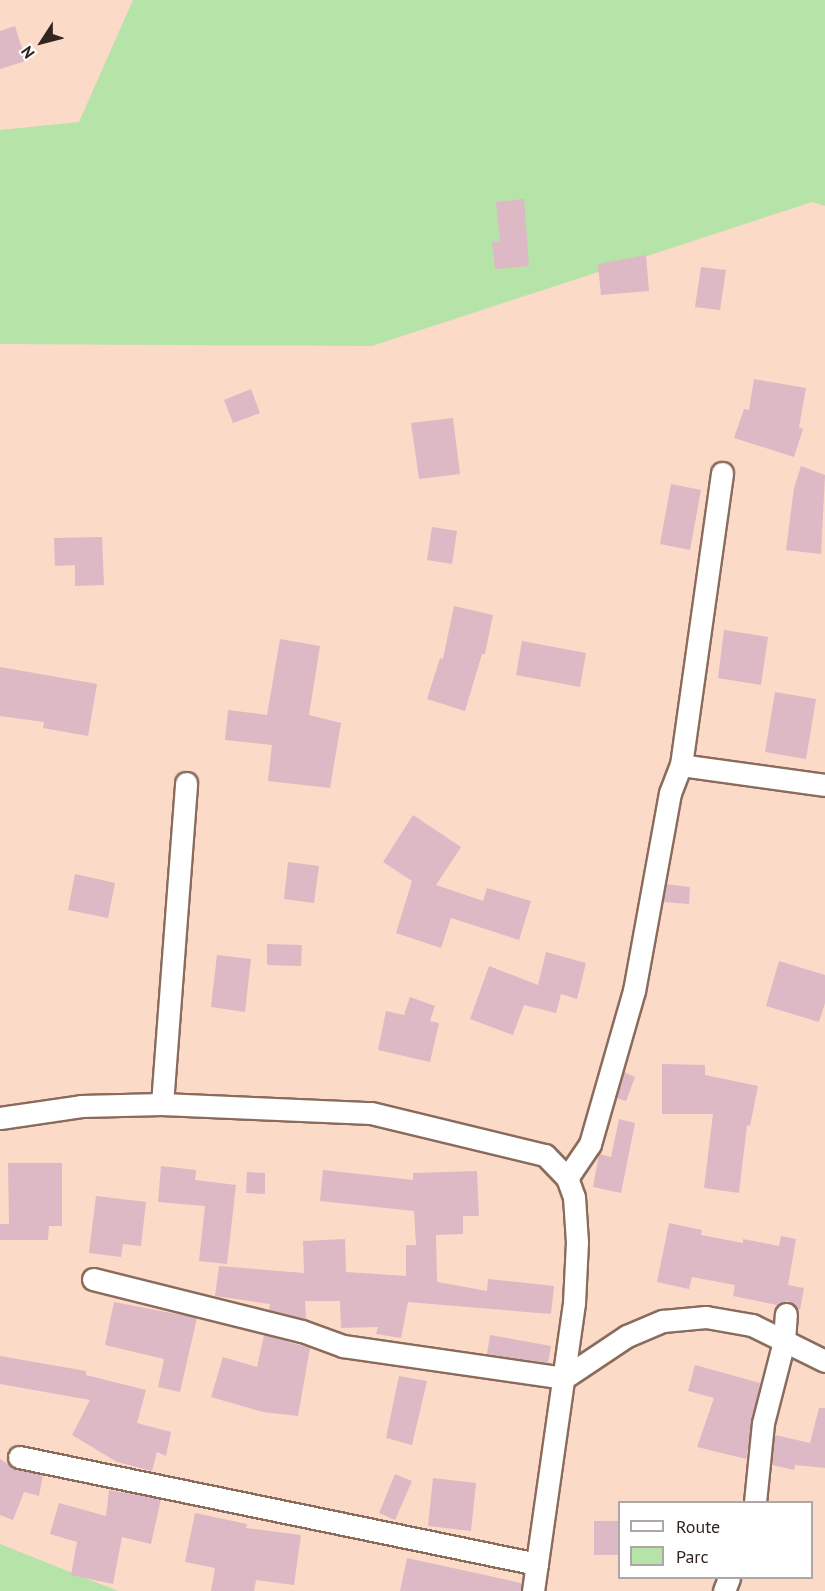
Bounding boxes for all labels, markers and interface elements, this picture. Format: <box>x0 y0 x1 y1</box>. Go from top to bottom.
north arrow <box>12 12 72 72</box>
text: N <box>16 42 39 63</box>
legend <box>618 1501 813 1579</box>
text: Route <box>676 1515 720 1538</box>
text: Parc <box>676 1545 709 1568</box>

